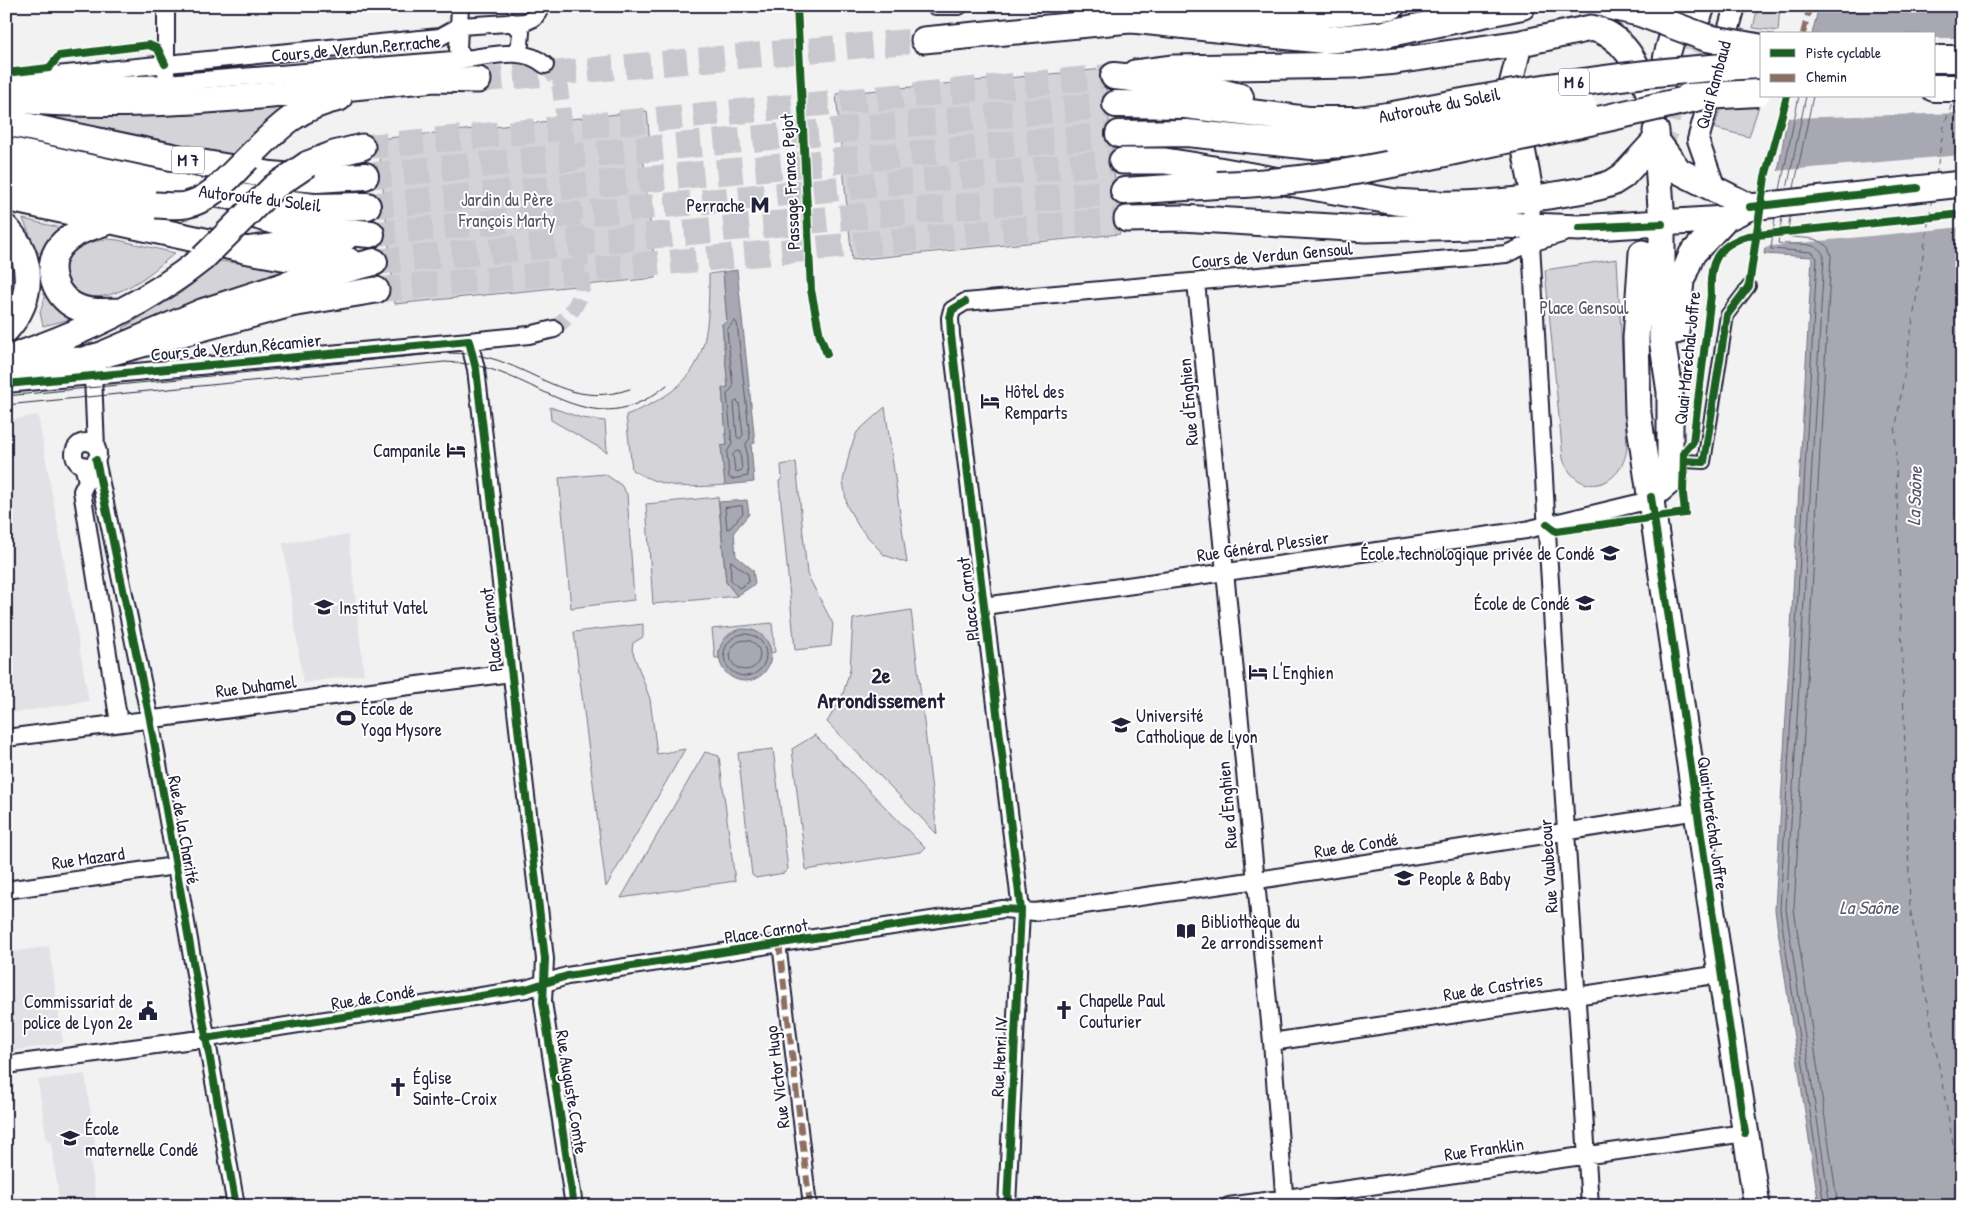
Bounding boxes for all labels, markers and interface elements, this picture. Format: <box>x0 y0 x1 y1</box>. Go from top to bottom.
street label: Cours de Verdun Perrache <box>270 28 442 68</box>
legend <box>1760 32 1936 98</box>
street label: Quai Rambaud <box>1689 38 1737 132</box>
text: Piste cyclable <box>1806 42 1881 63</box>
text: Chemin <box>1806 66 1847 87</box>
road number: M 6 <box>1559 68 1589 95</box>
street label: Autoroute du Soleil <box>1376 81 1502 129</box>
street label: Passage France Pejot <box>774 112 806 251</box>
road number: M 7 <box>172 146 204 174</box>
street label: Autoroute du Soleil <box>197 178 323 218</box>
park label: Jardin du Père François Marty <box>458 187 556 233</box>
place label: Perrache <box>687 193 745 218</box>
metro station icon: Perrache <box>749 194 771 216</box>
street label: Cours de Verdun Gensoul <box>1190 235 1354 274</box>
street label: Quai Maréchal Joffre <box>1668 290 1706 426</box>
park label: Place Gensoul <box>1540 295 1629 320</box>
street label: Cours de Verdun Récamier <box>150 327 322 367</box>
street label: Rue d'Enghien <box>1172 357 1204 447</box>
place label: Hôtel des Remparts <box>1005 379 1067 425</box>
hotel icon: Hôtel des Remparts <box>979 390 1001 412</box>
place label: Campanile <box>373 438 441 463</box>
hotel icon: Campanile <box>445 439 467 461</box>
water label: La Saône <box>1900 465 1928 526</box>
street label: Rue Général Plessier <box>1195 524 1331 568</box>
place label: École technologique privée de Condé <box>1360 541 1595 566</box>
school or university icon: École technologique privée de Condé <box>1599 542 1621 564</box>
street label: Place Carnot <box>950 555 986 642</box>
street label: Place Carnot <box>473 586 509 673</box>
place label: École de Condé <box>1474 591 1570 616</box>
school or university icon: École de Condé <box>1574 592 1596 614</box>
place label: Institut Vatel <box>339 595 428 620</box>
school or university icon: Institut Vatel <box>313 596 335 618</box>
district label: 2e Arrondissement <box>818 660 946 715</box>
place label: L'Enghien <box>1273 660 1334 685</box>
hotel icon: L'Enghien <box>1247 661 1269 683</box>
street label: Rue Duhamel <box>214 669 298 703</box>
place label: École de Yoga Mysore <box>361 696 442 742</box>
place label: Université Catholique de Lyon <box>1136 703 1258 749</box>
sports icon: École de Yoga Mysore <box>335 707 357 729</box>
school or university icon: Université Catholique de Lyon <box>1110 714 1132 736</box>
street label: Quai Maréchal Joffre <box>1691 755 1735 891</box>
street label: Rue d'Enghien <box>1211 760 1243 850</box>
street label: Rue de la Charité <box>162 774 206 886</box>
street label: Rue Vaubecour <box>1532 818 1564 914</box>
street label: Rue de Condé <box>1312 826 1400 864</box>
street label: Rue Mazard <box>50 841 126 875</box>
place label: People & Baby <box>1419 866 1511 891</box>
school or university icon: People & Baby <box>1393 867 1415 889</box>
water label: La Saône <box>1840 894 1900 920</box>
place label: Bibliothèque du 2e arrondissement <box>1201 909 1324 955</box>
street label: Place Carnot <box>722 912 810 950</box>
library icon: Bibliothèque du 2e arrondissement <box>1175 920 1197 942</box>
street label: Rue de Castries <box>1442 967 1544 1007</box>
street label: Rue de Condé <box>329 978 417 1016</box>
place label: Chapelle Paul Couturier <box>1079 988 1165 1034</box>
place label: Commissariat de police de Lyon 2e <box>23 989 133 1035</box>
church icon: Chapelle Paul Couturier <box>1053 999 1075 1021</box>
public building icon: Commissariat de police de Lyon 2e <box>137 1000 159 1022</box>
street label: Rue Henri IV <box>984 1016 1014 1098</box>
street label: Rue Victor Hugo <box>758 1024 796 1130</box>
street label: Rue Auguste Comte <box>550 1028 594 1156</box>
place label: Église Sainte-Croix <box>413 1065 497 1111</box>
church icon: Église Sainte-Croix <box>387 1076 409 1098</box>
place label: École maternelle Condé <box>85 1116 198 1162</box>
school or university icon: École maternelle Condé <box>59 1127 81 1149</box>
street label: Rue Franklin <box>1443 1131 1525 1167</box>

